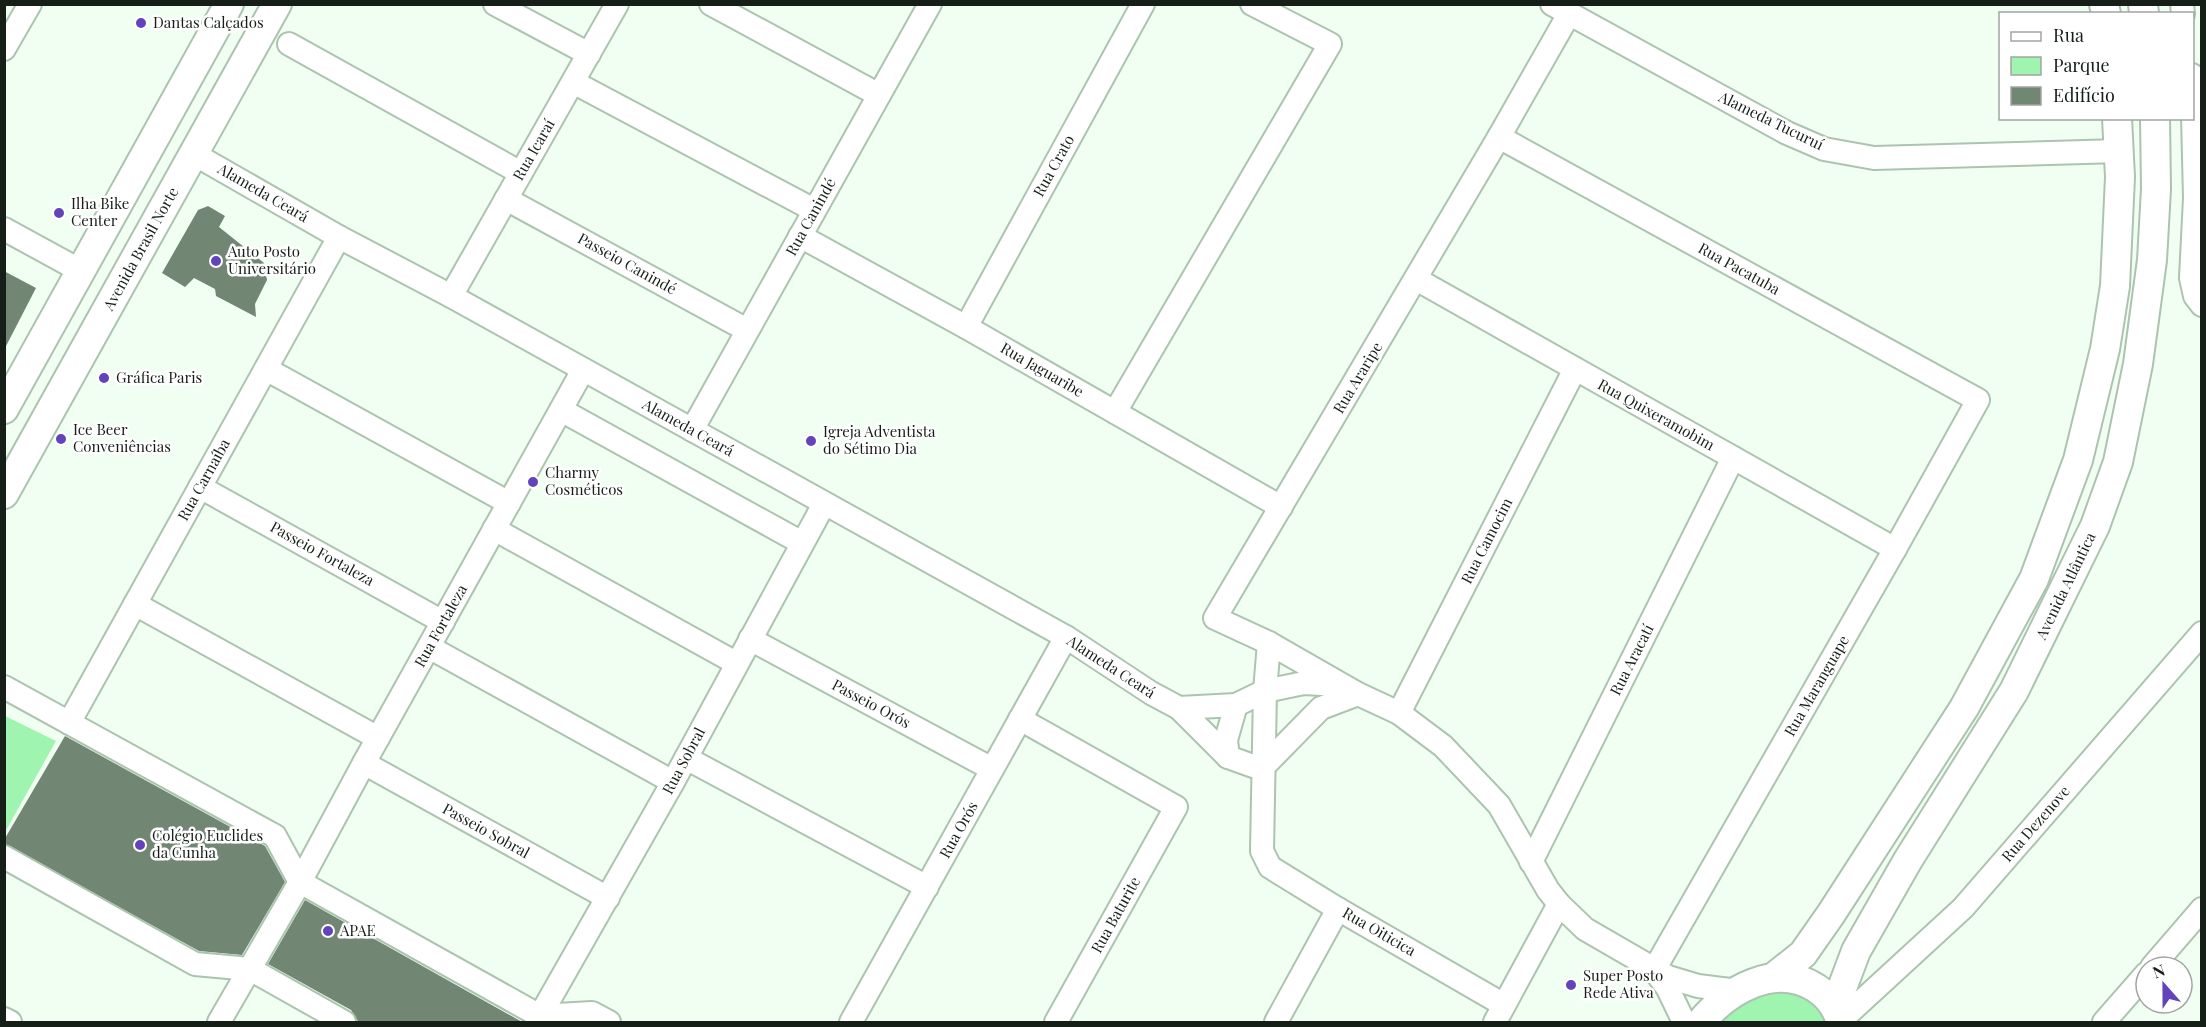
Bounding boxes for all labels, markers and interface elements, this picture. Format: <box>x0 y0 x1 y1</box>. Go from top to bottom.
place label: Dantas Calçados <box>153 12 264 32</box>
legend <box>1999 12 2194 120</box>
marker: Dantas Calçados <box>134 16 148 30</box>
text: Rua <box>2053 23 2084 47</box>
text: Parque <box>2053 53 2110 77</box>
text: Edifício <box>2053 83 2115 107</box>
street label: Alameda Tucuruí <box>1715 86 1828 154</box>
street label: Rua Icaraí <box>508 115 559 184</box>
street label: Rua Crato <box>1028 131 1078 200</box>
street label: Alameda Ceará <box>214 158 313 226</box>
street label: Rua Canindé <box>781 174 840 259</box>
street label: Avenida Brasil Norte <box>97 183 182 315</box>
place label: Ilha Bike Center <box>71 193 129 230</box>
marker: Ilha Bike Center <box>52 206 66 220</box>
street label: Passeio Canindé <box>575 228 680 299</box>
street label: Rua Pacatuba <box>1695 237 1784 299</box>
place label: Auto Posto Universitário <box>227 241 316 278</box>
marker: Auto Posto Universitário <box>209 254 223 268</box>
street label: Rua Jaguaribe <box>997 337 1088 401</box>
street label: Rua Araripe <box>1328 338 1386 417</box>
place label: Gráfica Paris <box>116 367 202 387</box>
marker: Gráfica Paris <box>97 371 111 385</box>
street label: Rua Quixeramobim <box>1594 374 1719 455</box>
street label: Alameda Ceará <box>638 393 738 461</box>
place label: Ice Beer Conveniências <box>73 419 171 456</box>
place label: Igreja Adventista do Sétimo Dia <box>823 421 936 458</box>
marker: Ice Beer Conveniências <box>54 432 68 446</box>
marker: Igreja Adventista do Sétimo Dia <box>804 434 818 448</box>
street label: Rua Carnaíba <box>172 435 234 524</box>
place label: Charmy Cosméticos <box>545 462 623 499</box>
marker: Charmy Cosméticos <box>526 475 540 489</box>
street label: Rua Camocim <box>1456 494 1517 587</box>
street label: Passeio Fortaleza <box>267 516 378 590</box>
street label: Avenida Atlântica <box>2030 528 2100 643</box>
street label: Rua Fortaleza <box>409 580 471 670</box>
street label: Rua Aracatí <box>1605 620 1658 698</box>
street label: Alameda Ceará <box>1063 630 1160 702</box>
street label: Rua Maranguape <box>1779 631 1853 740</box>
street label: Passeio Orós <box>829 674 914 732</box>
street label: Rua Sobral <box>657 724 709 797</box>
street label: Rua Dezenove <box>1997 781 2074 866</box>
street label: Passeio Sobral <box>439 798 534 862</box>
street label: Rua Orós <box>934 798 982 861</box>
place label: Colégio Euclides da Cunha <box>152 825 263 862</box>
marker: Colégio Euclides da Cunha <box>133 838 147 852</box>
street label: Rua Baturite <box>1086 873 1144 956</box>
street label: Rua Oiticica <box>1339 902 1420 960</box>
place label: APAE <box>339 920 376 940</box>
marker: APAE <box>321 924 335 938</box>
north arrow <box>2134 955 2194 1015</box>
text: N <box>2149 958 2168 982</box>
place label: Super Posto Rede Ativa <box>1583 965 1663 1002</box>
marker: Super Posto Rede Ativa <box>1564 978 1578 992</box>

